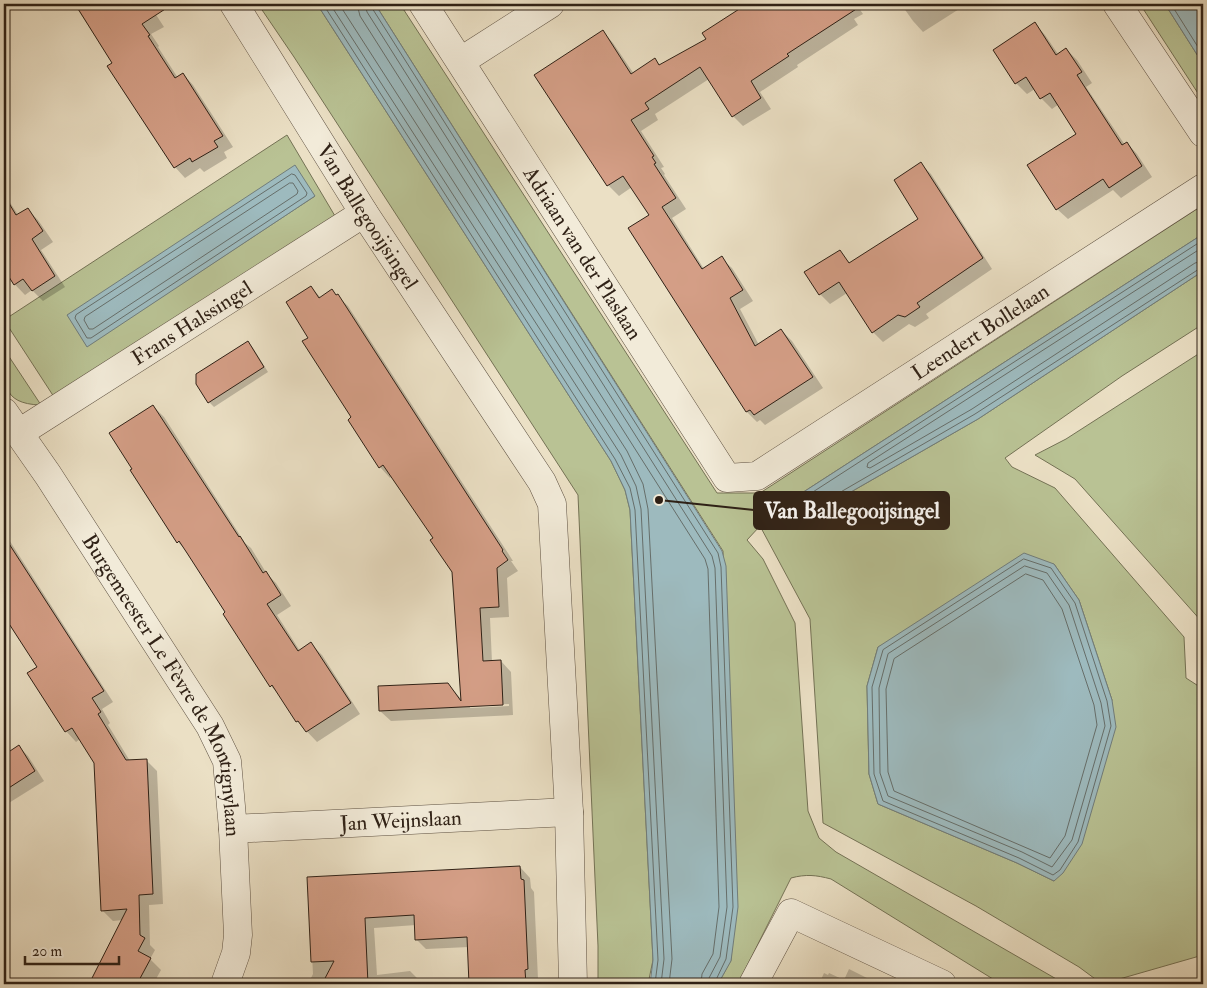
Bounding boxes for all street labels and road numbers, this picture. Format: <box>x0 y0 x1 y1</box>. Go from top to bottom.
street label: Van Ballegooijsingel <box>311 139 425 295</box>
street label: Adriaan van der Plaslaan <box>517 161 648 345</box>
street label: Frans Halssingel <box>126 274 258 371</box>
street label: Leendert Bollelaan <box>906 277 1054 386</box>
street label: Burgemeester Le Fèvre de Montignylaan <box>76 529 247 838</box>
street label: Jan Weijnslaan <box>338 804 463 837</box>

